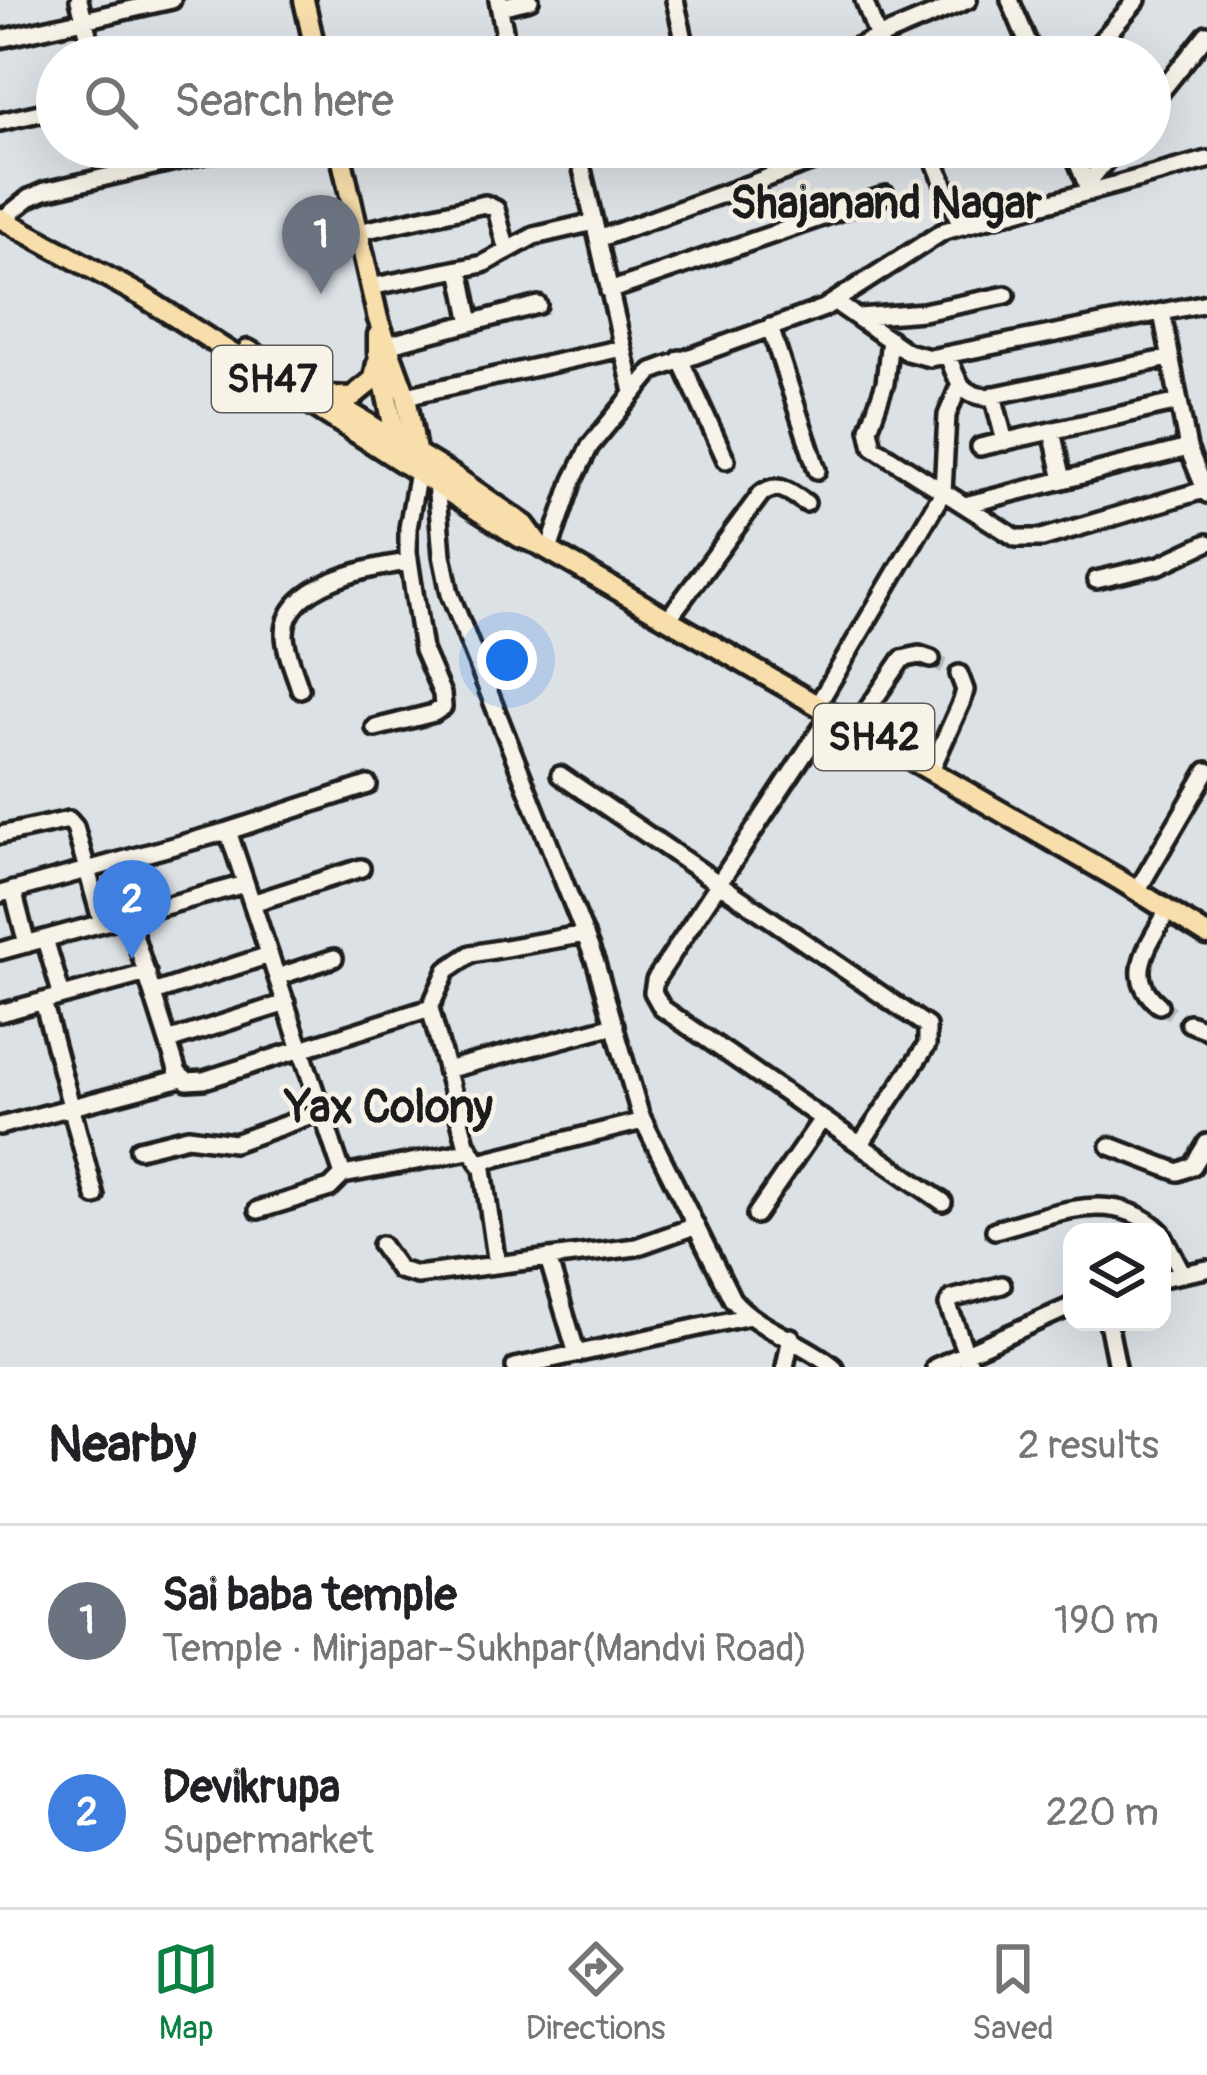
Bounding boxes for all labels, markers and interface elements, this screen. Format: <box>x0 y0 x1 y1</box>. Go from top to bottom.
search box <box>36 36 1171 168</box>
icon: search <box>78 69 144 135</box>
text: Search here <box>174 74 394 130</box>
district label: Shajanand Nagar <box>730 176 1043 232</box>
pin: 1 <box>282 195 360 294</box>
road number: SH47 <box>212 346 332 412</box>
your location <box>477 630 537 690</box>
road number: SH42 <box>814 704 934 770</box>
pin: 2 <box>93 860 171 959</box>
district label: Yax Colony <box>283 1080 494 1136</box>
map controls <box>1063 1223 1171 1331</box>
button: layers <box>1063 1223 1171 1331</box>
text: Nearby <box>48 1413 196 1477</box>
text: 2 results <box>1018 1421 1159 1470</box>
text: Sai baba temple <box>162 1568 457 1624</box>
text: 1 <box>79 1596 95 1645</box>
text: 190 m <box>1054 1596 1159 1645</box>
text: Temple · Mirjapar-Sukhpar(Mandvi Road) <box>162 1624 808 1673</box>
text: Devikrupa <box>162 1760 340 1816</box>
text: 2 <box>76 1788 98 1837</box>
text: 220 m <box>1046 1788 1159 1837</box>
text: Supermarket <box>162 1816 374 1865</box>
tab: Map <box>153 1936 219 2049</box>
tab: Directions <box>526 1936 666 2049</box>
tab: Saved <box>972 1936 1054 2049</box>

